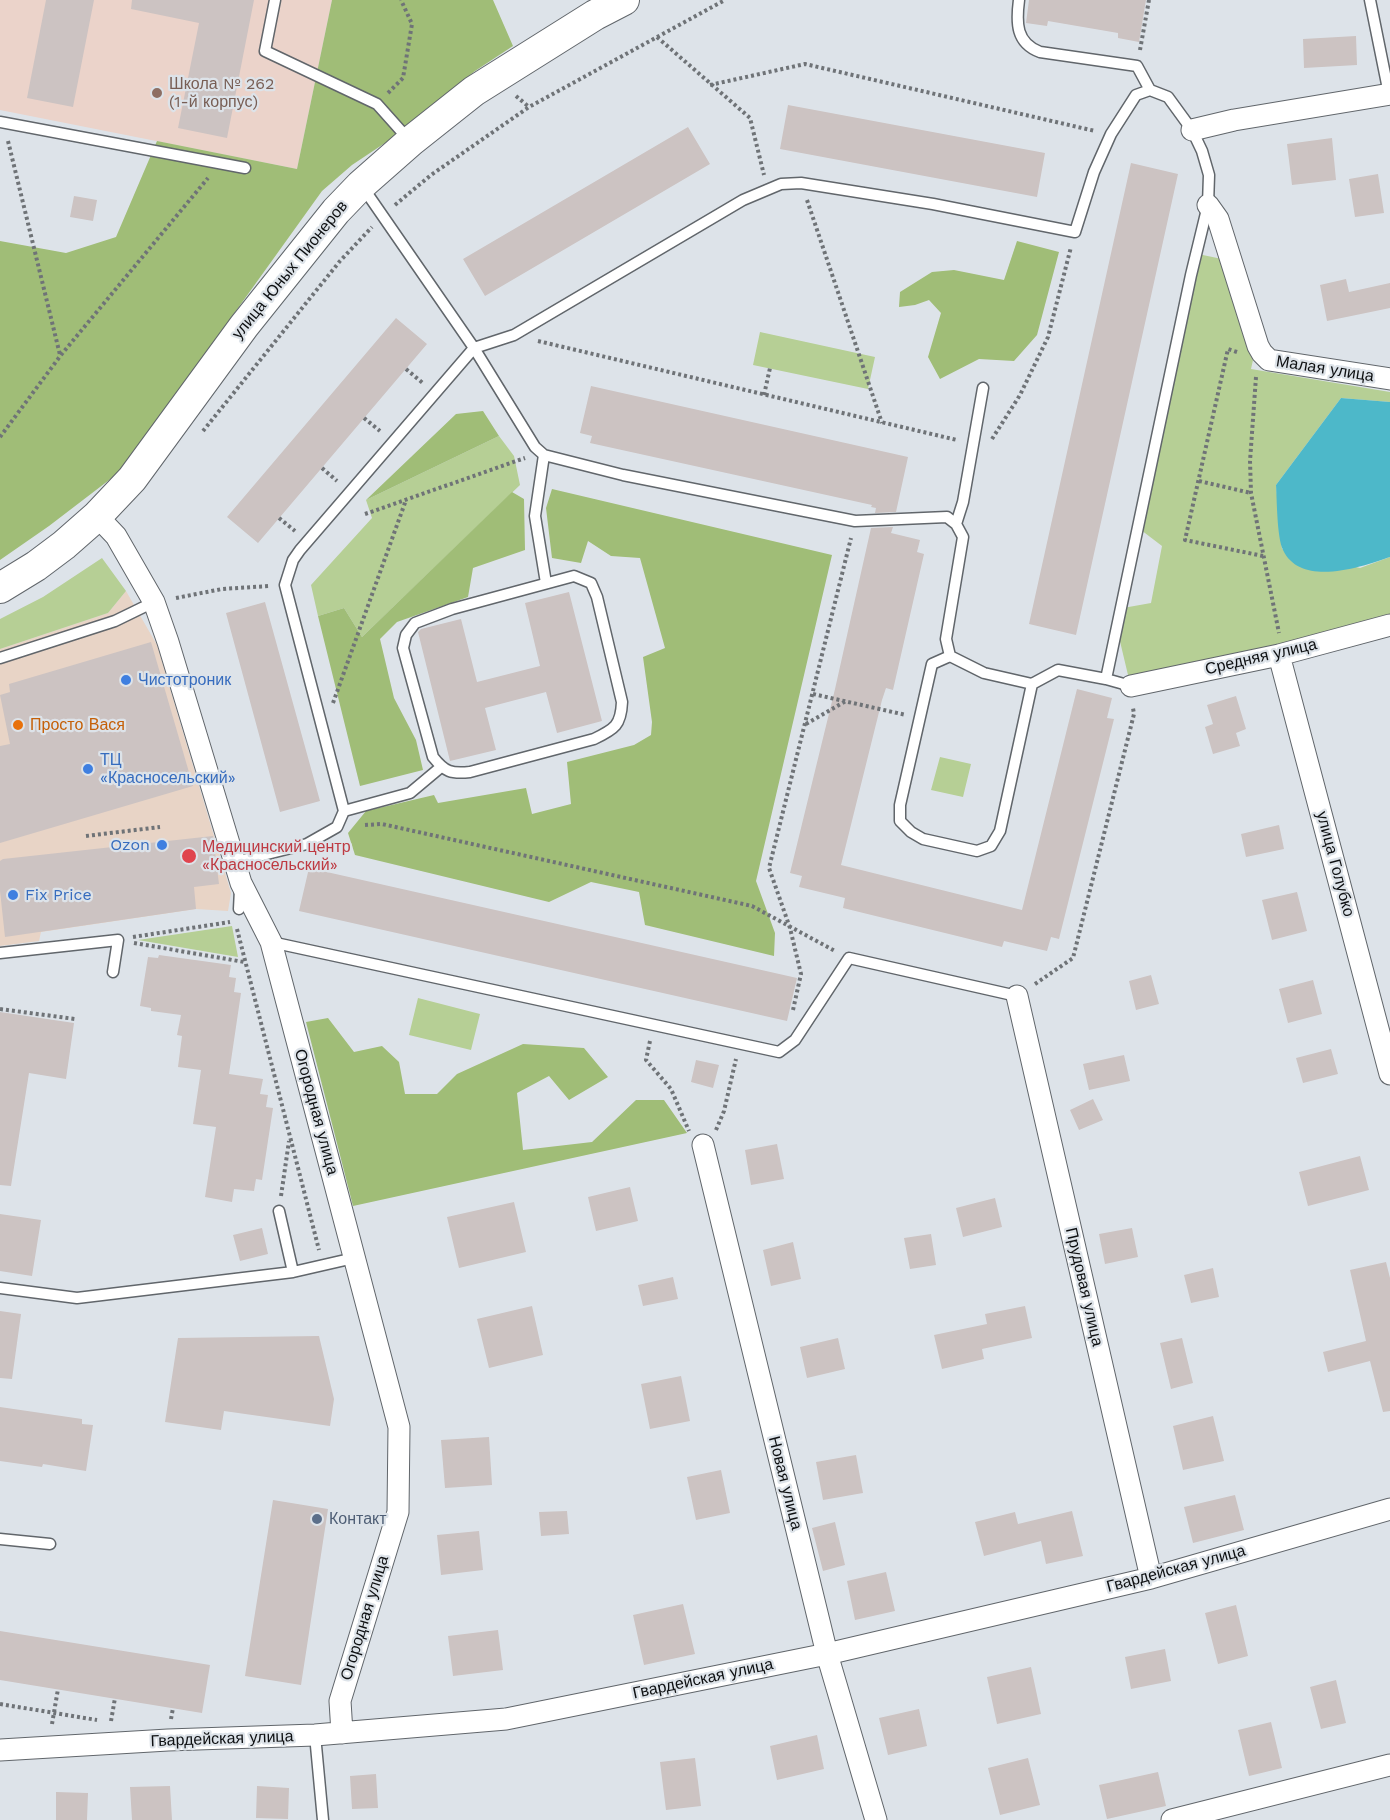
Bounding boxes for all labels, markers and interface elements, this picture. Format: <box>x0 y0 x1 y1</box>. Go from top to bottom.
place label: Школа № 262 (1-й корпус) <box>169 74 274 112</box>
marker: Школа № 262 (1-й корпус) <box>150 86 164 100</box>
street label: улица Юных Пионеров <box>228 197 352 343</box>
street label: Малая улица <box>1275 352 1375 386</box>
street label: Средняя улица <box>1203 635 1319 679</box>
place label: Чистотроник <box>138 670 231 690</box>
marker: Чистотроник <box>119 673 133 687</box>
place label: Просто Вася <box>30 715 125 735</box>
marker: Просто Вася <box>11 718 25 732</box>
place label: ТЦ «Красносельский» <box>100 750 236 788</box>
marker: ТЦ «Красносельский» <box>81 762 95 776</box>
street label: улица Голубко <box>1312 809 1358 919</box>
place label: Ozon <box>110 835 150 855</box>
place label: Медицинский центр «Красносельский» <box>202 837 351 875</box>
marker: Ozon <box>155 838 169 852</box>
marker: Медицинский центр «Красносельский» <box>180 847 198 865</box>
place label: Fix Price <box>25 885 92 905</box>
marker: Fix Price <box>6 888 20 902</box>
street label: Огородная улица <box>290 1047 342 1177</box>
street label: Прудовая улица <box>1061 1226 1107 1348</box>
street label: Новая улица <box>764 1434 806 1532</box>
place label: Контакт <box>329 1509 387 1529</box>
marker: Контакт <box>310 1512 324 1526</box>
street label: Гвардейская улица <box>1104 1541 1248 1597</box>
street label: Огородная улица <box>337 1553 393 1683</box>
street label: Гвардейская улица <box>631 1655 775 1703</box>
street label: Гвардейская улица <box>150 1727 294 1751</box>

